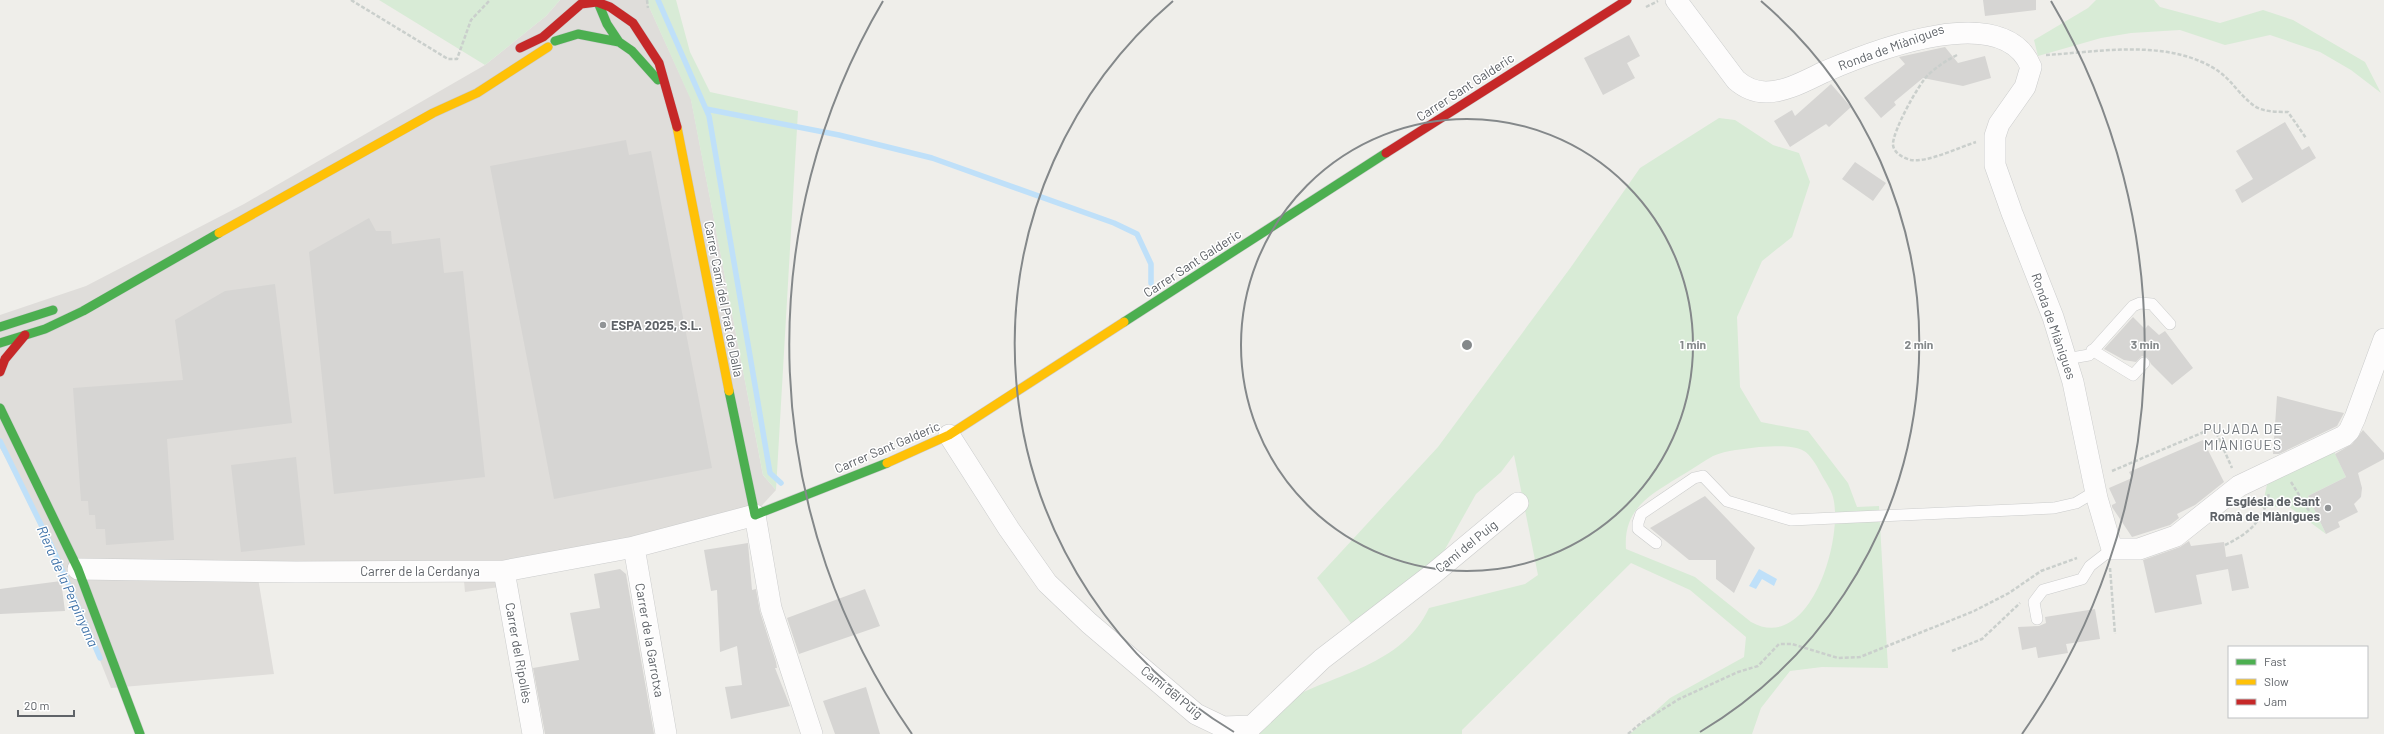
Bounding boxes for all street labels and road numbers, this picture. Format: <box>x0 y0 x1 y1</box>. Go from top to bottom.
street label: Ronda de Miànigues <box>1836 20 1946 74</box>
street label: Carrer Sant Galderic <box>1413 49 1517 124</box>
street label: Carrer Camí del Prat de Dalla <box>701 220 747 378</box>
street label: Carrer Sant Galderic <box>1140 225 1244 300</box>
street label: Ronda de Miànigues <box>2028 271 2080 381</box>
street label: Carrer Sant Galderic <box>832 417 942 476</box>
street label: Camí del Puig <box>1432 516 1500 576</box>
street label: Carrer de la Cerdanya <box>360 563 480 579</box>
street label: Carrer de la Garrotxa <box>632 582 668 698</box>
street label: Carrer del Ripollès <box>502 601 536 705</box>
street label: Camí del Puig <box>1138 662 1206 722</box>

